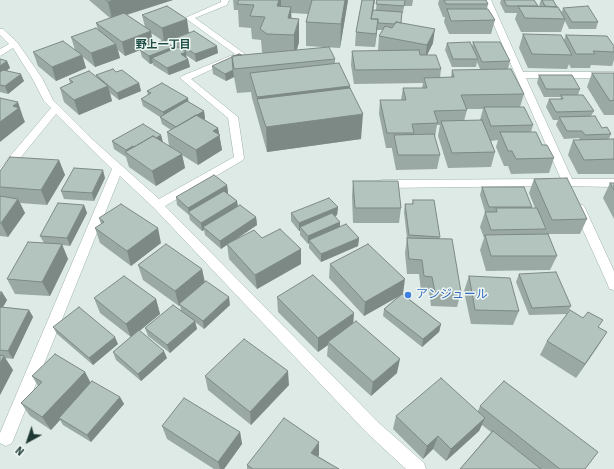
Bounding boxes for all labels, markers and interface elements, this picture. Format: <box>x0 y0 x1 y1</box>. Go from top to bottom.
district label: 野上一丁目 <box>136 39 190 53</box>
place label: アンジュール <box>416 288 488 302</box>
marker: アンジュール <box>403 290 413 300</box>
north arrow <box>8 421 48 461</box>
text: N <box>12 442 28 459</box>

